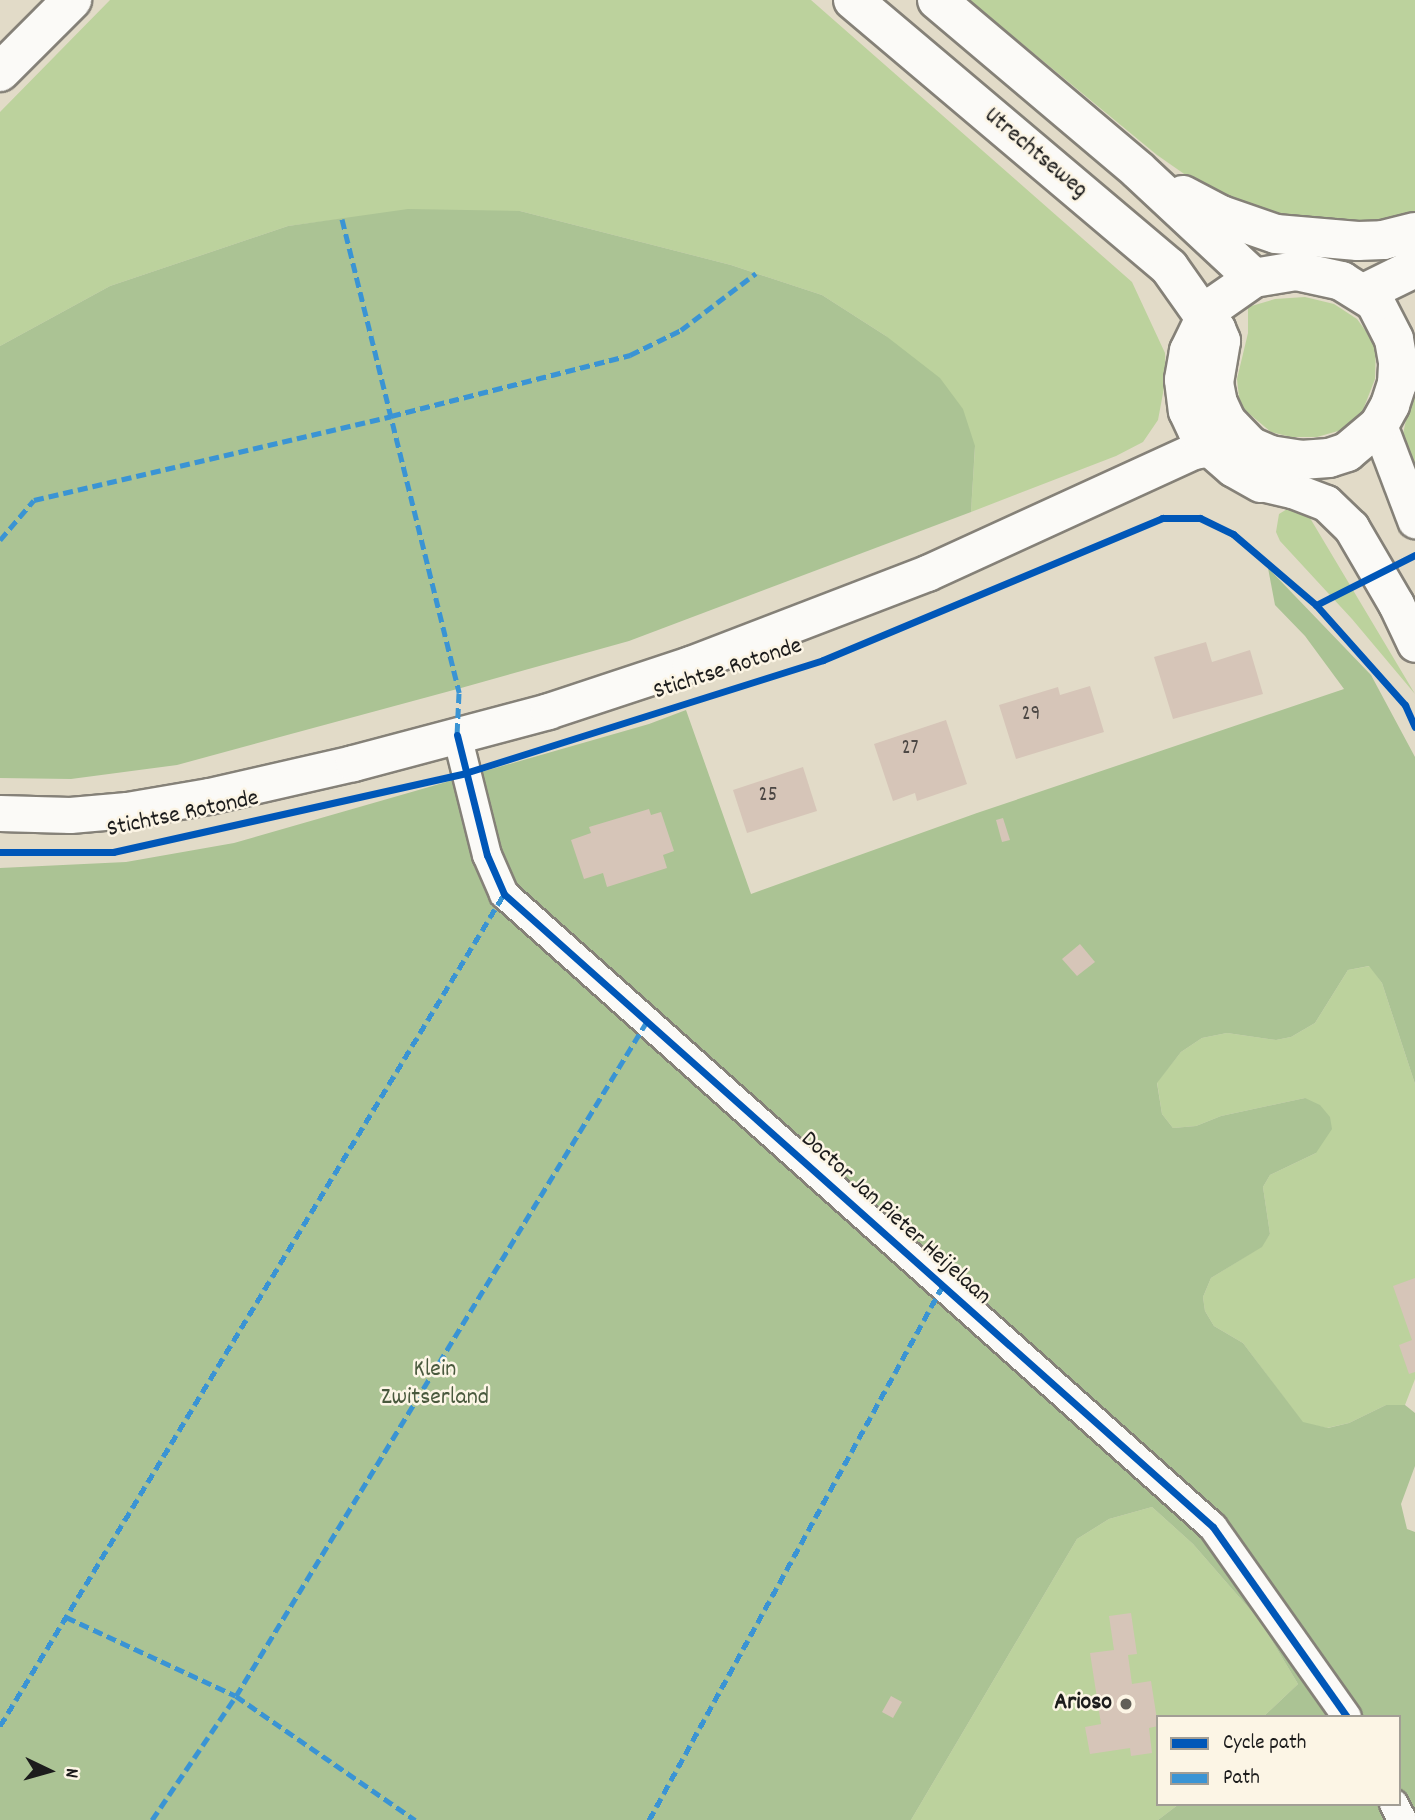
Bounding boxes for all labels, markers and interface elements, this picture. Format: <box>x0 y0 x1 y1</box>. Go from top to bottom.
street label: Utrechtseweg <box>977 102 1093 206</box>
street label: Stichtse Rotonde <box>650 632 806 708</box>
house number: 29 <box>1022 702 1040 728</box>
house number: 27 <box>901 736 919 762</box>
house number: 25 <box>759 783 777 809</box>
street label: Stichtse Rotonde <box>105 785 261 845</box>
street label: Doctor Jan Pieter Heijelaan <box>794 1126 996 1312</box>
park label: Klein Zwitserland <box>381 1357 489 1413</box>
place label: Arioso <box>1054 1690 1112 1718</box>
marker: Arioso <box>1118 1696 1134 1712</box>
legend <box>1156 1715 1401 1806</box>
text: Cycle path <box>1223 1729 1306 1759</box>
north arrow <box>14 1736 84 1806</box>
text: Path <box>1223 1764 1260 1794</box>
text: N <box>57 1767 84 1779</box>

